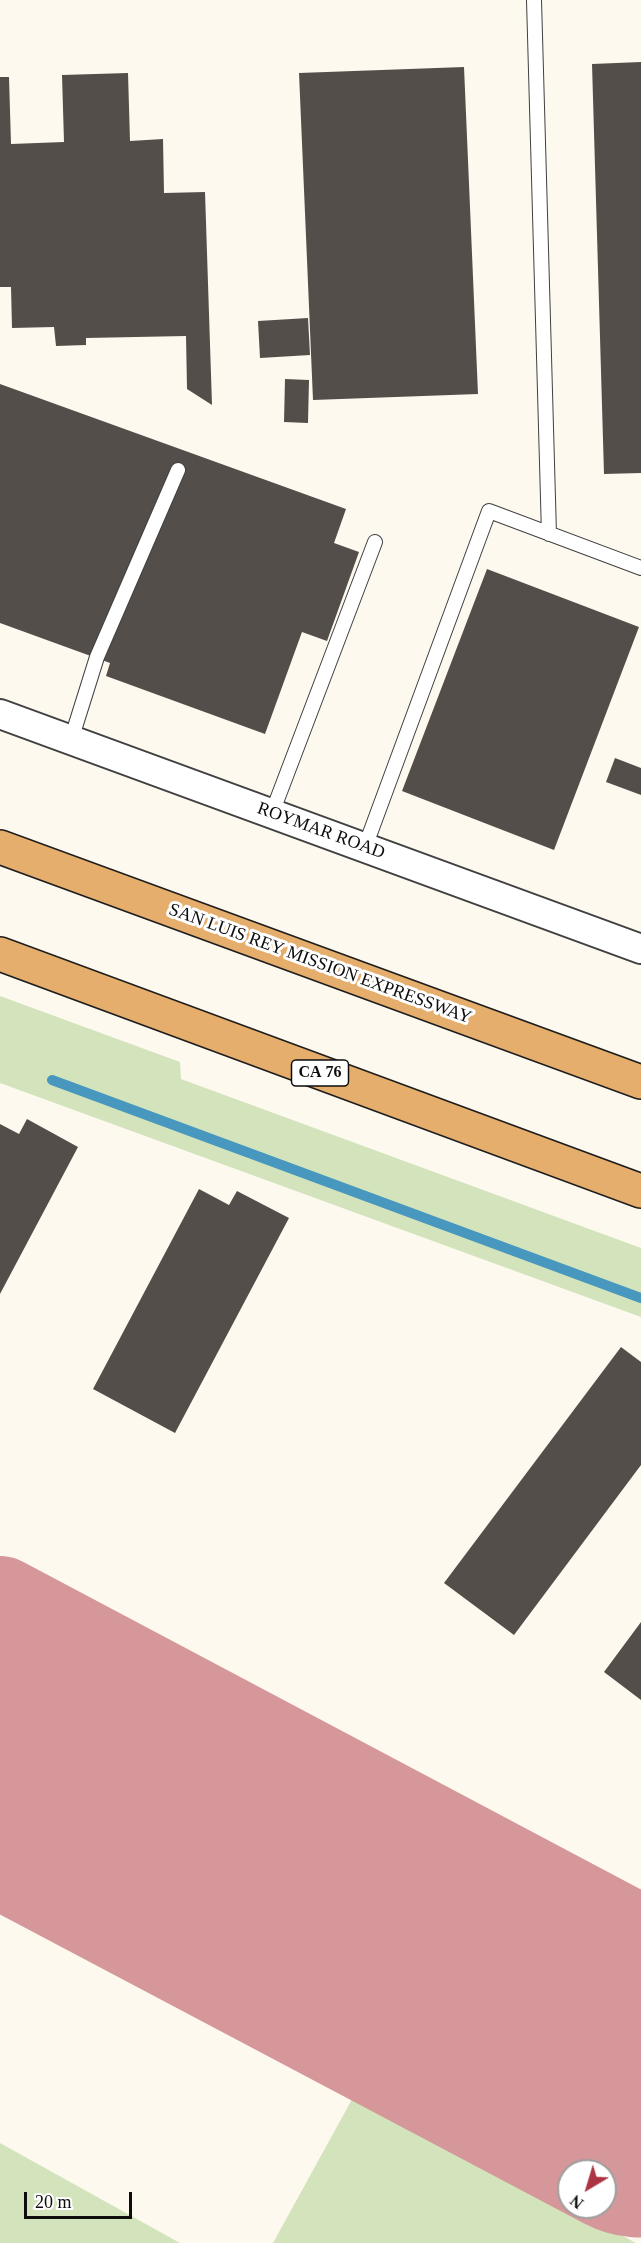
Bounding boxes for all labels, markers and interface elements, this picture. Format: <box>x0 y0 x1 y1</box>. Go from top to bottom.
street label: ROYMAR ROAD <box>254 798 388 864</box>
street label: SAN LUIS REY MISSION EXPRESSWAY <box>166 899 474 1029</box>
road number: CA 76 <box>292 1060 348 1086</box>
north arrow <box>557 2159 617 2219</box>
scale bar <box>27 2180 135 2218</box>
text: 20 m <box>35 2192 72 2212</box>
text: N <box>567 2192 587 2212</box>

